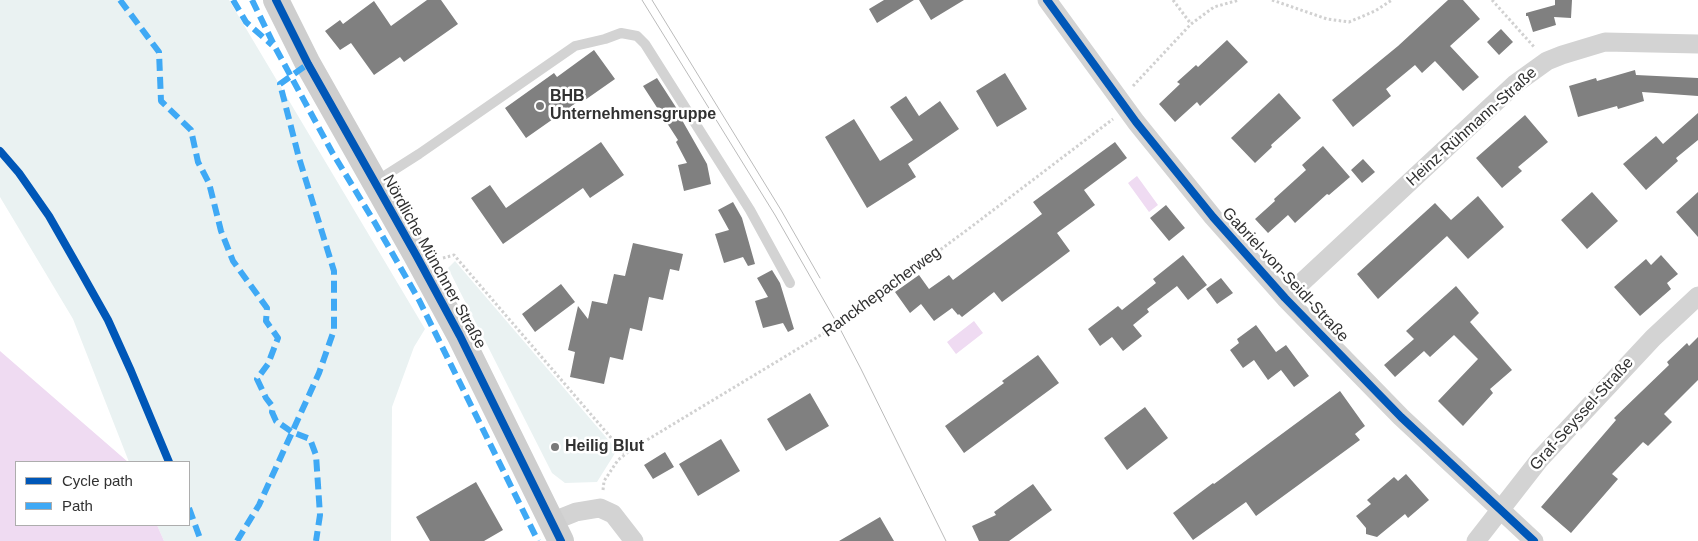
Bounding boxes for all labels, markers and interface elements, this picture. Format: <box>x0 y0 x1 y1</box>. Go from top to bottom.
street label: Heinz-Rühmann-Straße <box>1403 63 1541 191</box>
place label: BHB Unternehmensgruppe <box>550 87 716 125</box>
marker: BHB Unternehmensgruppe <box>534 100 546 112</box>
street label: Nördliche Münchner Straße <box>378 172 490 352</box>
street label: Gabriel-von-Seidl-Straße <box>1218 204 1352 346</box>
street label: Ranckhepacherweg <box>819 243 945 341</box>
street label: Graf-Seyssel-Straße <box>1526 353 1638 475</box>
place label: Heilig Blut <box>565 437 644 457</box>
marker: Heilig Blut <box>549 441 561 453</box>
legend <box>15 461 190 526</box>
text: Cycle path <box>62 472 133 489</box>
text: Path <box>62 497 93 514</box>

